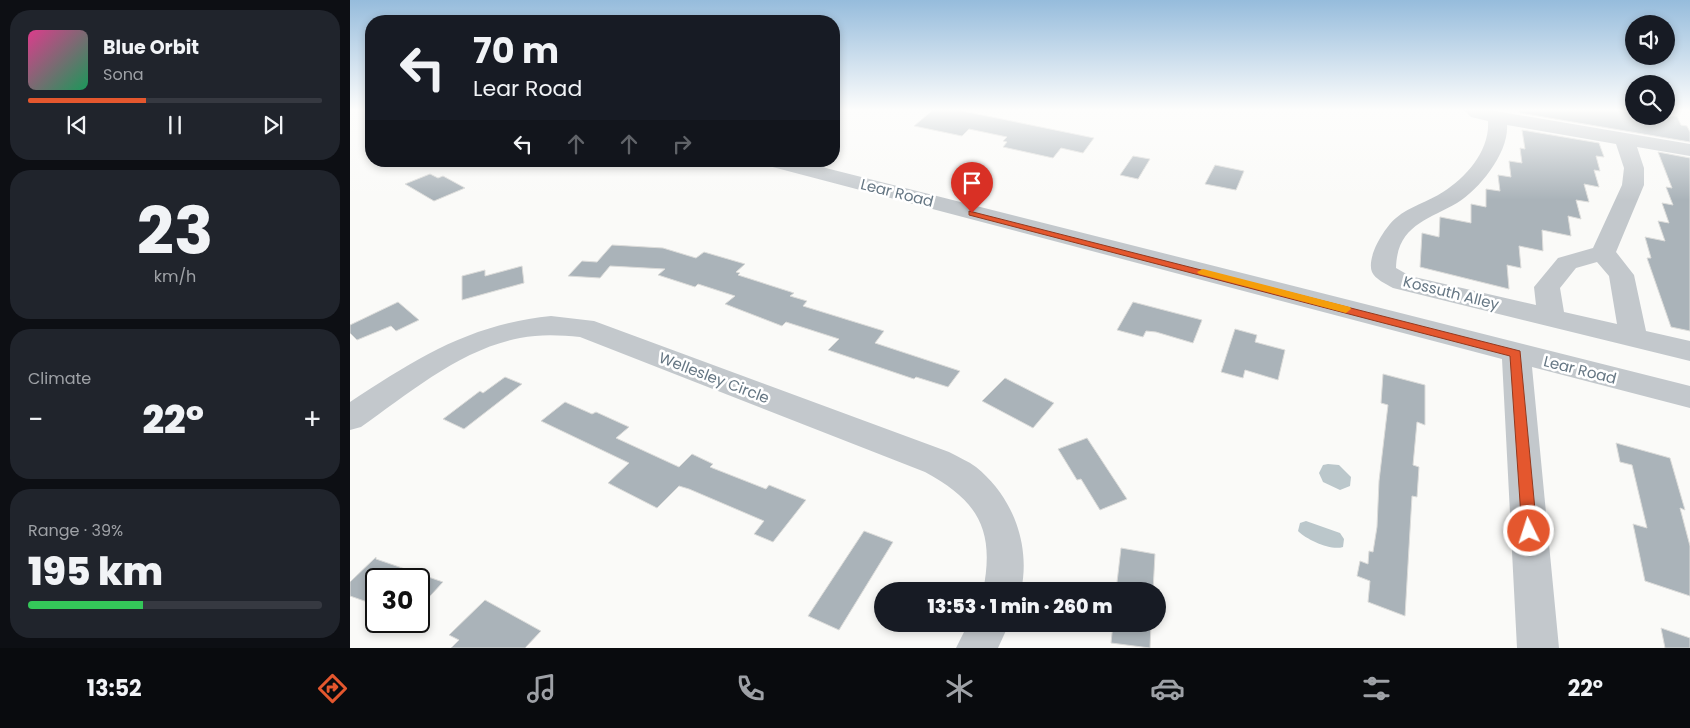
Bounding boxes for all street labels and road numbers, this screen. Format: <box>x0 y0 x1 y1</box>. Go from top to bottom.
street label: Lear Road <box>858 173 936 212</box>
street label: Kossuth Alley <box>1401 270 1502 315</box>
street label: Wellesley Circle <box>656 347 772 408</box>
street label: Lear Road <box>1541 350 1619 389</box>

